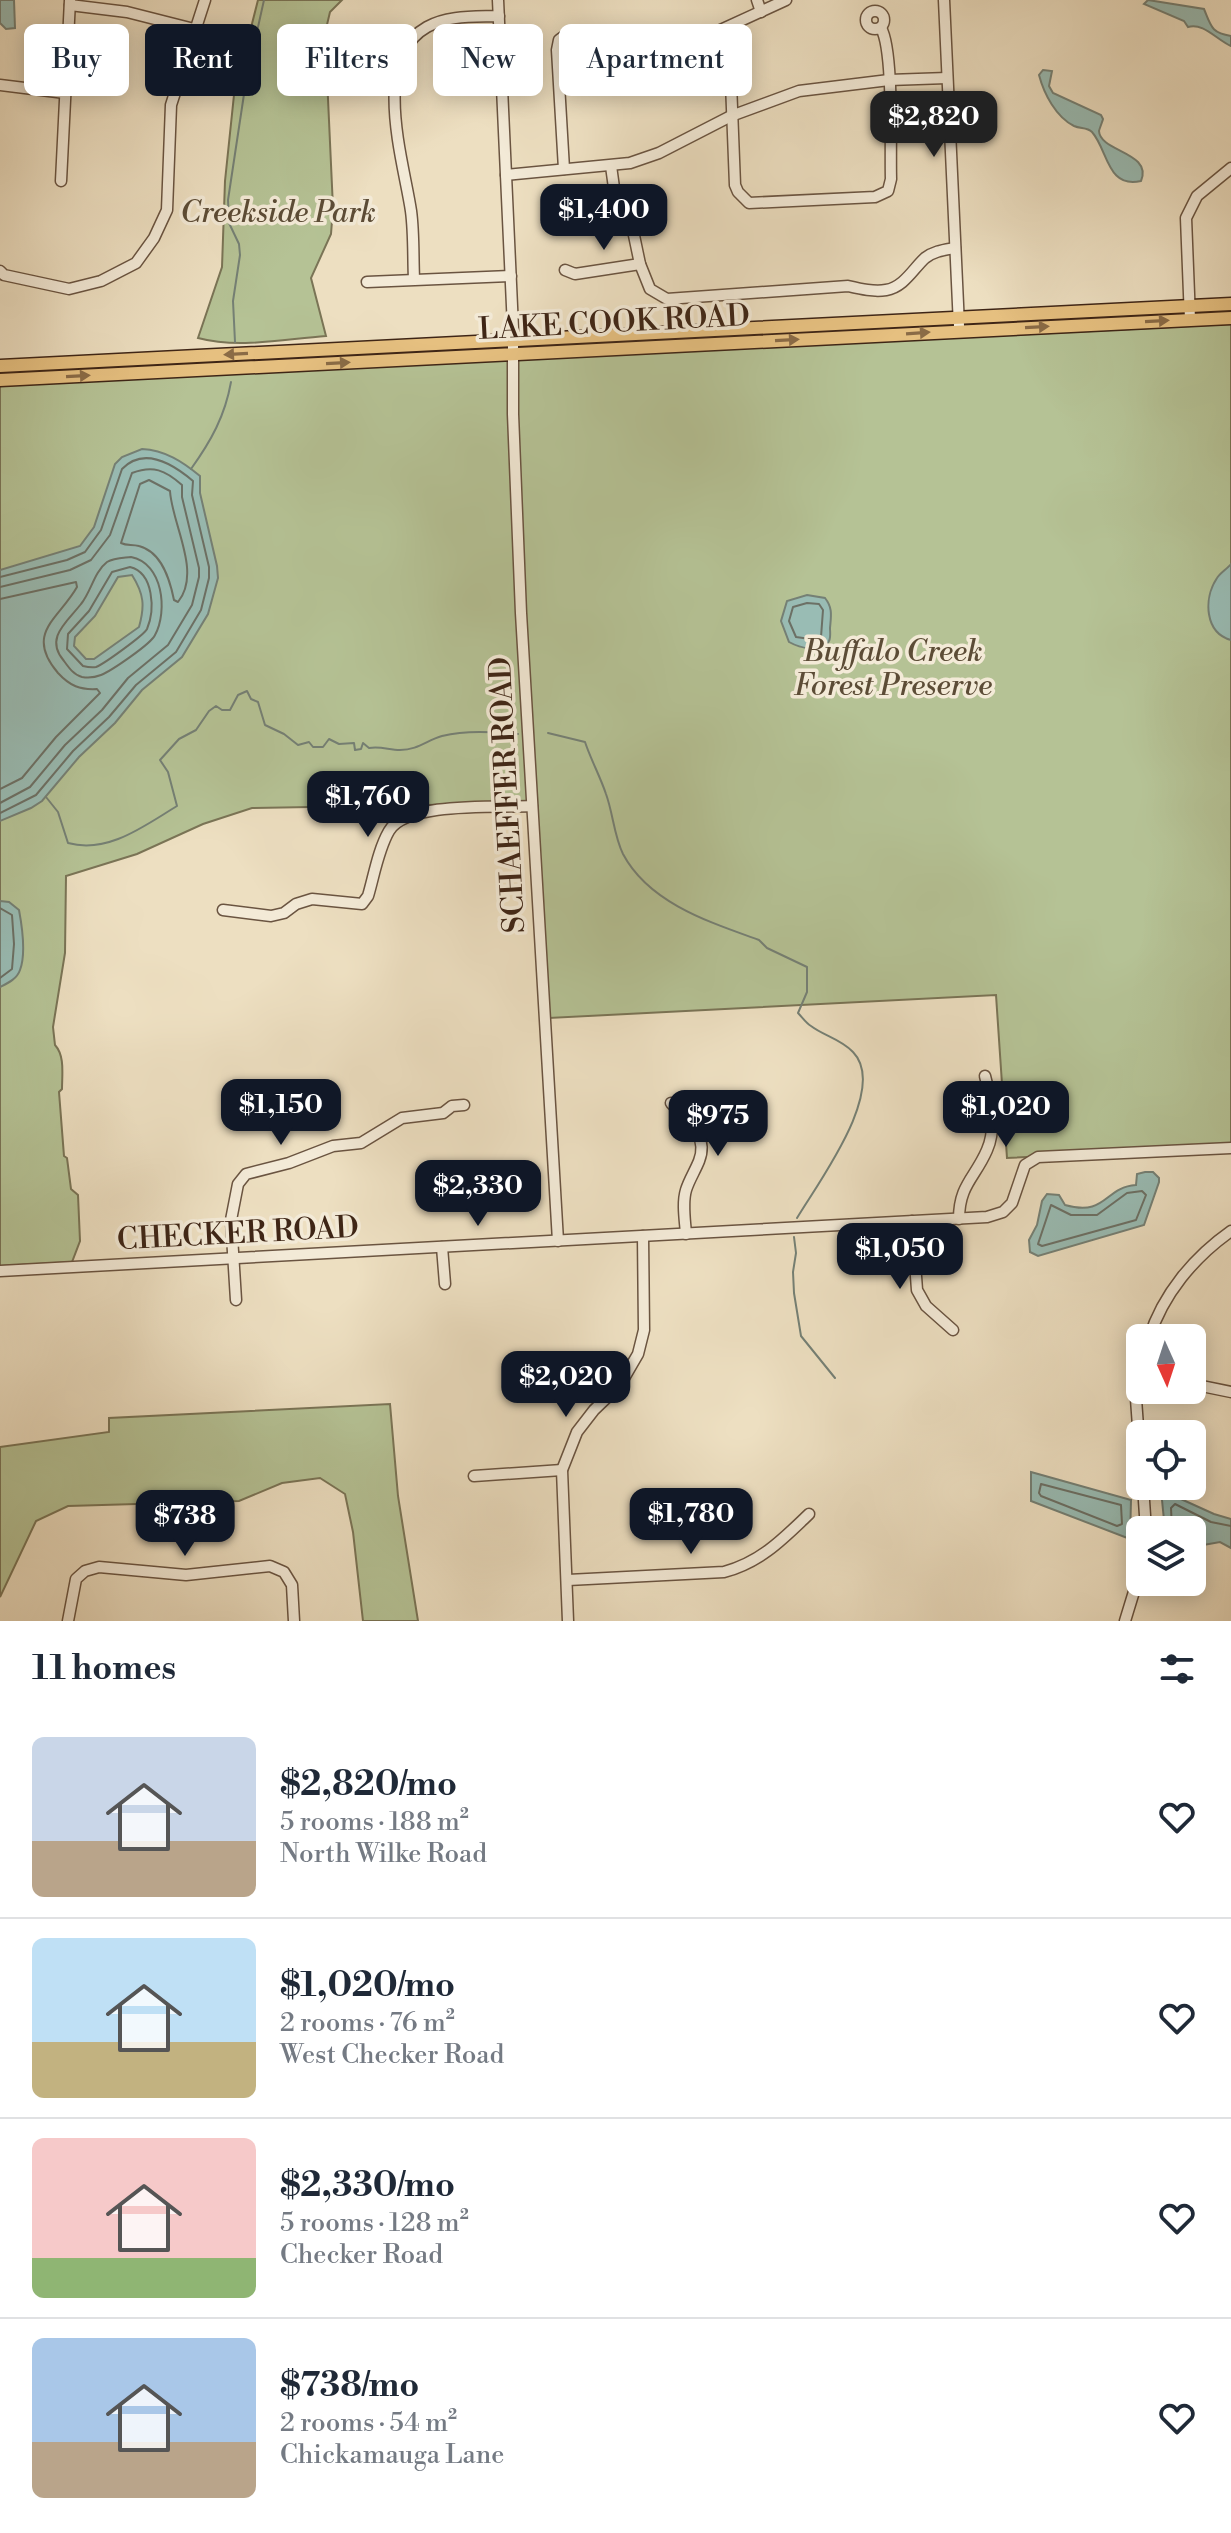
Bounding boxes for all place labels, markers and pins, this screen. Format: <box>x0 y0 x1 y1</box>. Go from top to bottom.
pin: $2,820 <box>869 91 999 159</box>
pin: $1,400 <box>539 184 669 252</box>
pin: $1,760 <box>303 771 433 839</box>
pin: $1,150 <box>216 1079 346 1147</box>
pin: $1,020 <box>941 1081 1071 1149</box>
pin: $975 <box>671 1090 765 1158</box>
pin: $2,330 <box>413 1160 543 1228</box>
pin: $1,050 <box>835 1223 965 1291</box>
pin: $2,020 <box>501 1351 631 1419</box>
pin: $1,780 <box>626 1488 756 1556</box>
pin: $738 <box>138 1490 232 1558</box>

